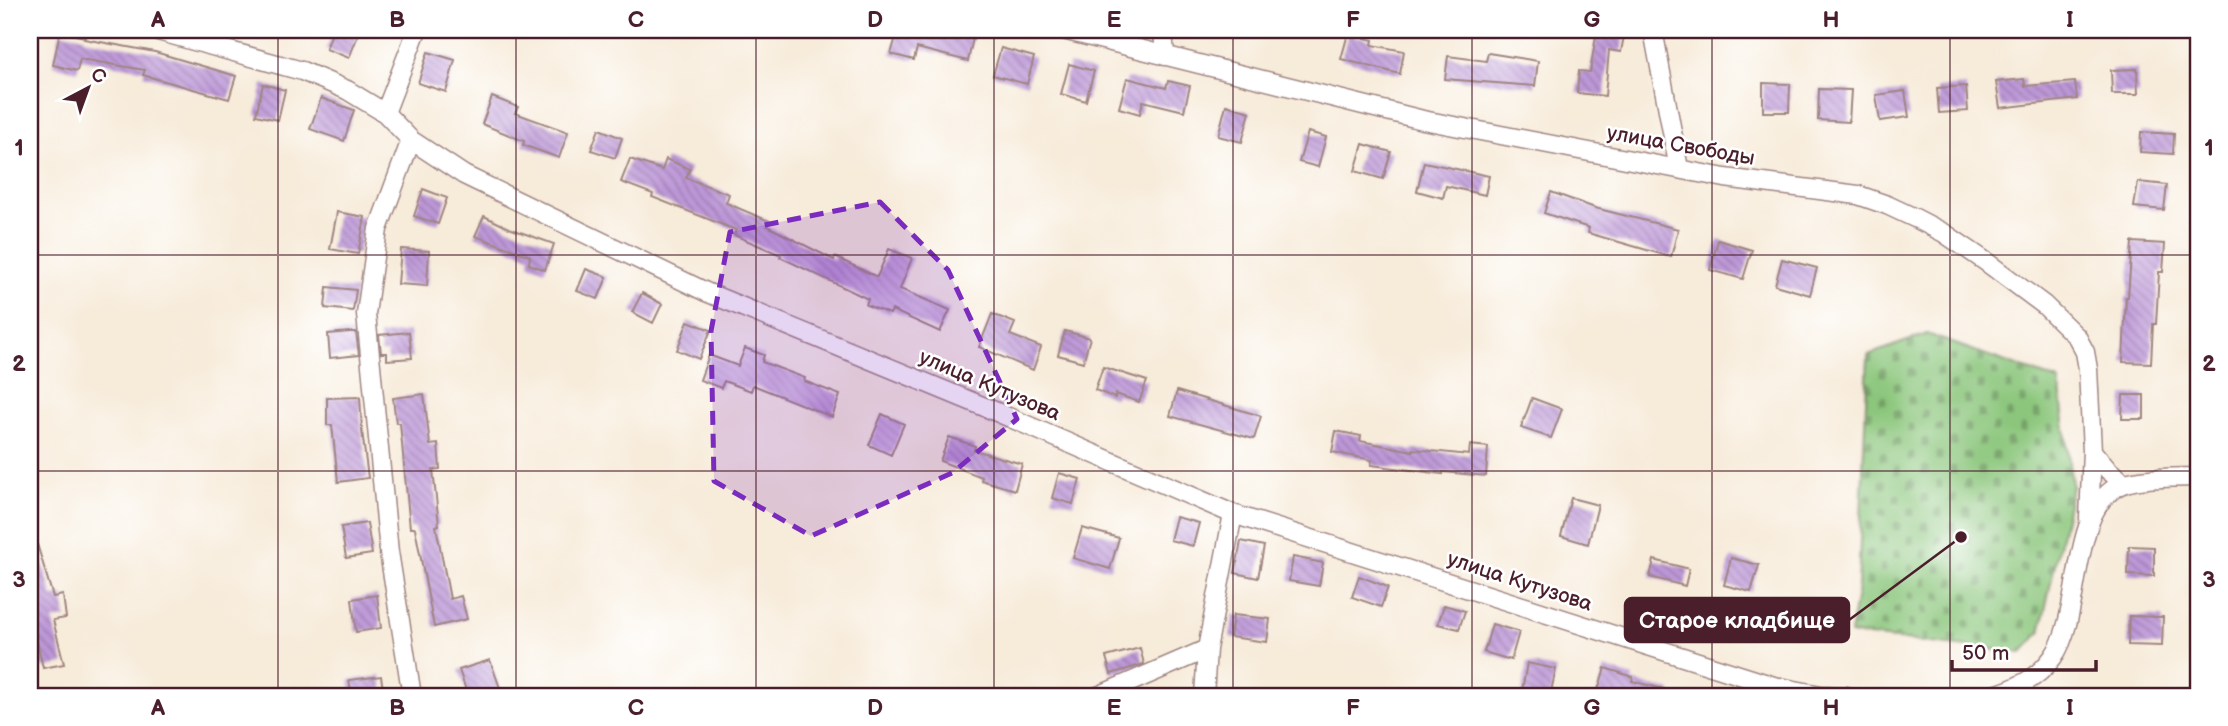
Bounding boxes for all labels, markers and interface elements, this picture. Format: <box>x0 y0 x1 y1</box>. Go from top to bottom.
text: A <box>150 6 166 34</box>
text: B <box>389 6 405 34</box>
text: C <box>628 6 644 34</box>
text: D <box>867 6 883 34</box>
text: E <box>1107 6 1122 34</box>
text: F <box>1346 6 1360 34</box>
text: G <box>1584 6 1601 34</box>
text: H <box>1822 6 1840 34</box>
text: I <box>2066 6 2074 34</box>
north arrow <box>52 52 122 122</box>
text: С <box>86 63 111 89</box>
street label: улица Свободы <box>1605 120 1757 171</box>
text: 1 <box>14 134 24 162</box>
text: 1 <box>2204 134 2214 162</box>
street label: улица Кутузова <box>915 344 1065 427</box>
text: 2 <box>12 350 26 378</box>
text: 2 <box>2202 350 2216 378</box>
street label: улица Кутузова <box>1444 546 1596 617</box>
text: 3 <box>12 566 26 594</box>
text: 3 <box>2202 566 2216 594</box>
callout: Старое кладбище <box>1625 598 1849 642</box>
text: Старое кладбище <box>1639 607 1835 635</box>
scale bar <box>1952 628 2095 672</box>
text: 50 m <box>1962 641 2009 666</box>
text: A <box>150 694 166 722</box>
text: B <box>389 694 405 722</box>
text: C <box>628 694 644 722</box>
text: D <box>867 694 883 722</box>
text: E <box>1107 694 1122 722</box>
text: F <box>1346 694 1360 722</box>
text: G <box>1584 694 1601 722</box>
text: H <box>1822 694 1840 722</box>
text: I <box>2066 694 2074 722</box>

